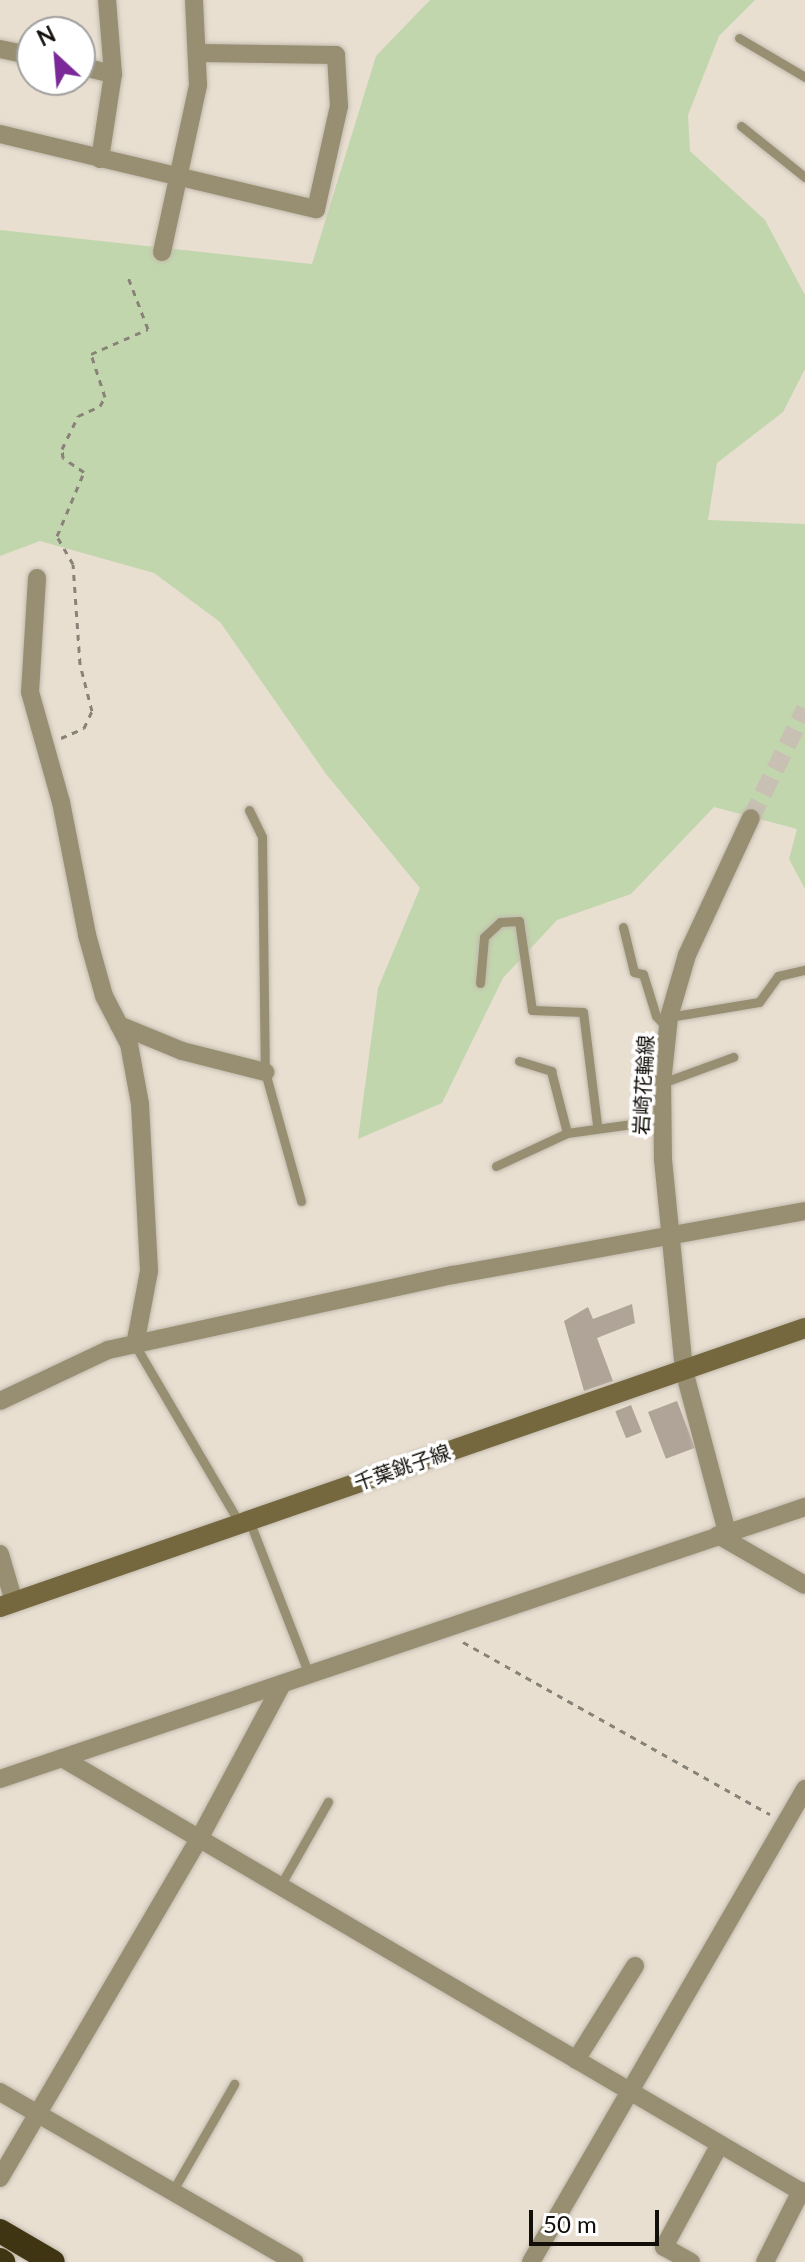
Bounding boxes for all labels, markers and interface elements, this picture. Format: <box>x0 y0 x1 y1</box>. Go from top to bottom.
north arrow <box>16 16 96 96</box>
text: N <box>33 20 60 52</box>
street label: 岩崎花輪線 <box>628 1034 658 1136</box>
street label: 千葉銚子線 <box>351 1439 453 1495</box>
scale bar <box>533 2194 663 2244</box>
text: 50 m <box>543 2209 597 2238</box>

